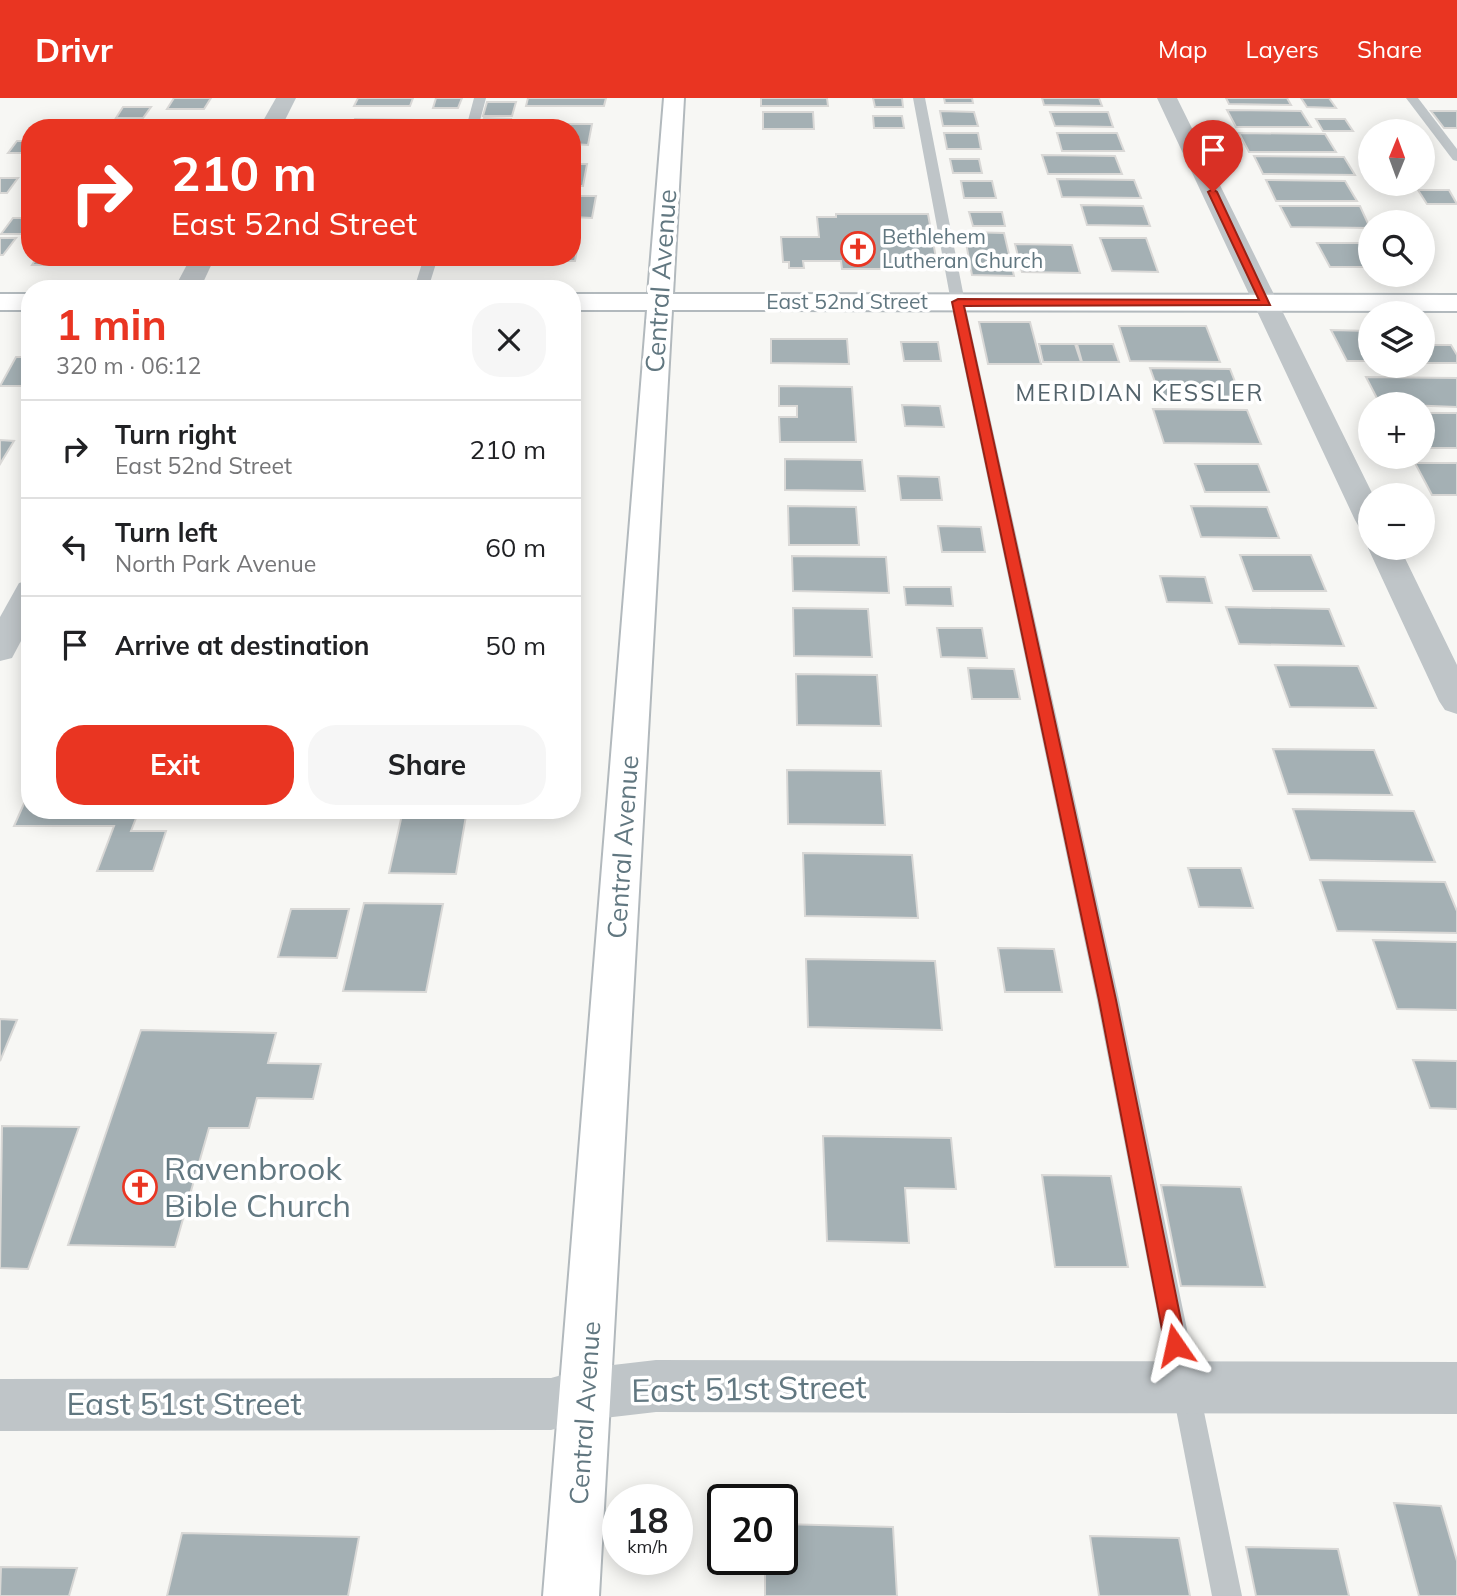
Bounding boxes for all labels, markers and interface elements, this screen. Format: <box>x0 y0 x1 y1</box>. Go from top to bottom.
text: Drivr <box>35 29 113 70</box>
text: Map <box>1158 34 1207 64</box>
text: Layers <box>1245 34 1319 64</box>
text: Share <box>1357 34 1422 64</box>
north arrow <box>1358 119 1435 196</box>
map controls <box>1358 119 1435 560</box>
pin <box>1183 120 1243 192</box>
icon: arrive <box>1194 131 1232 169</box>
text: 210 m <box>171 142 317 203</box>
icon: right <box>56 147 147 238</box>
street label: Central Avenue <box>638 188 683 374</box>
text: East 52nd Street <box>171 203 417 243</box>
button: search <box>1358 210 1435 287</box>
place label: Bethlehem Lutheran Church <box>882 223 1043 273</box>
church icon: Bethlehem Lutheran Church <box>839 230 877 268</box>
street label: East 52nd Street <box>766 288 928 314</box>
text: 1 min <box>56 298 167 351</box>
button: layers <box>1358 301 1435 378</box>
button: close <box>472 303 546 377</box>
text: 320 m · 06:12 <box>56 351 201 380</box>
district label: MERIDIAN KESSLER <box>1016 378 1264 407</box>
button: + <box>1358 392 1435 469</box>
text: Turn right <box>115 418 236 451</box>
icon: right <box>56 430 94 468</box>
text: 210 m <box>470 433 546 466</box>
text: East 52nd Street <box>115 451 292 480</box>
button: − <box>1358 483 1435 560</box>
text: Turn left <box>115 516 217 549</box>
icon: left <box>56 528 94 566</box>
text: 60 m <box>485 531 546 564</box>
text: North Park Avenue <box>115 549 316 578</box>
icon: arrive <box>56 626 94 664</box>
text: Arrive at destination <box>115 629 370 662</box>
text: 50 m <box>485 629 546 662</box>
button: Exit <box>56 725 294 805</box>
button: Share <box>308 725 546 805</box>
street label: Central Avenue <box>600 754 645 940</box>
place label: Ravenbrook Bible Church <box>164 1148 351 1225</box>
church icon: Ravenbrook Bible Church <box>121 1168 159 1206</box>
position arrow <box>1138 1308 1212 1382</box>
street label: Central Avenue <box>562 1320 607 1506</box>
street label: East 51st Street <box>631 1366 867 1410</box>
street label: East 51st Street <box>66 1383 302 1423</box>
speed limit sign: 20 <box>707 1484 798 1575</box>
text: 18 <box>626 1498 669 1542</box>
text: km/h <box>627 1535 668 1558</box>

